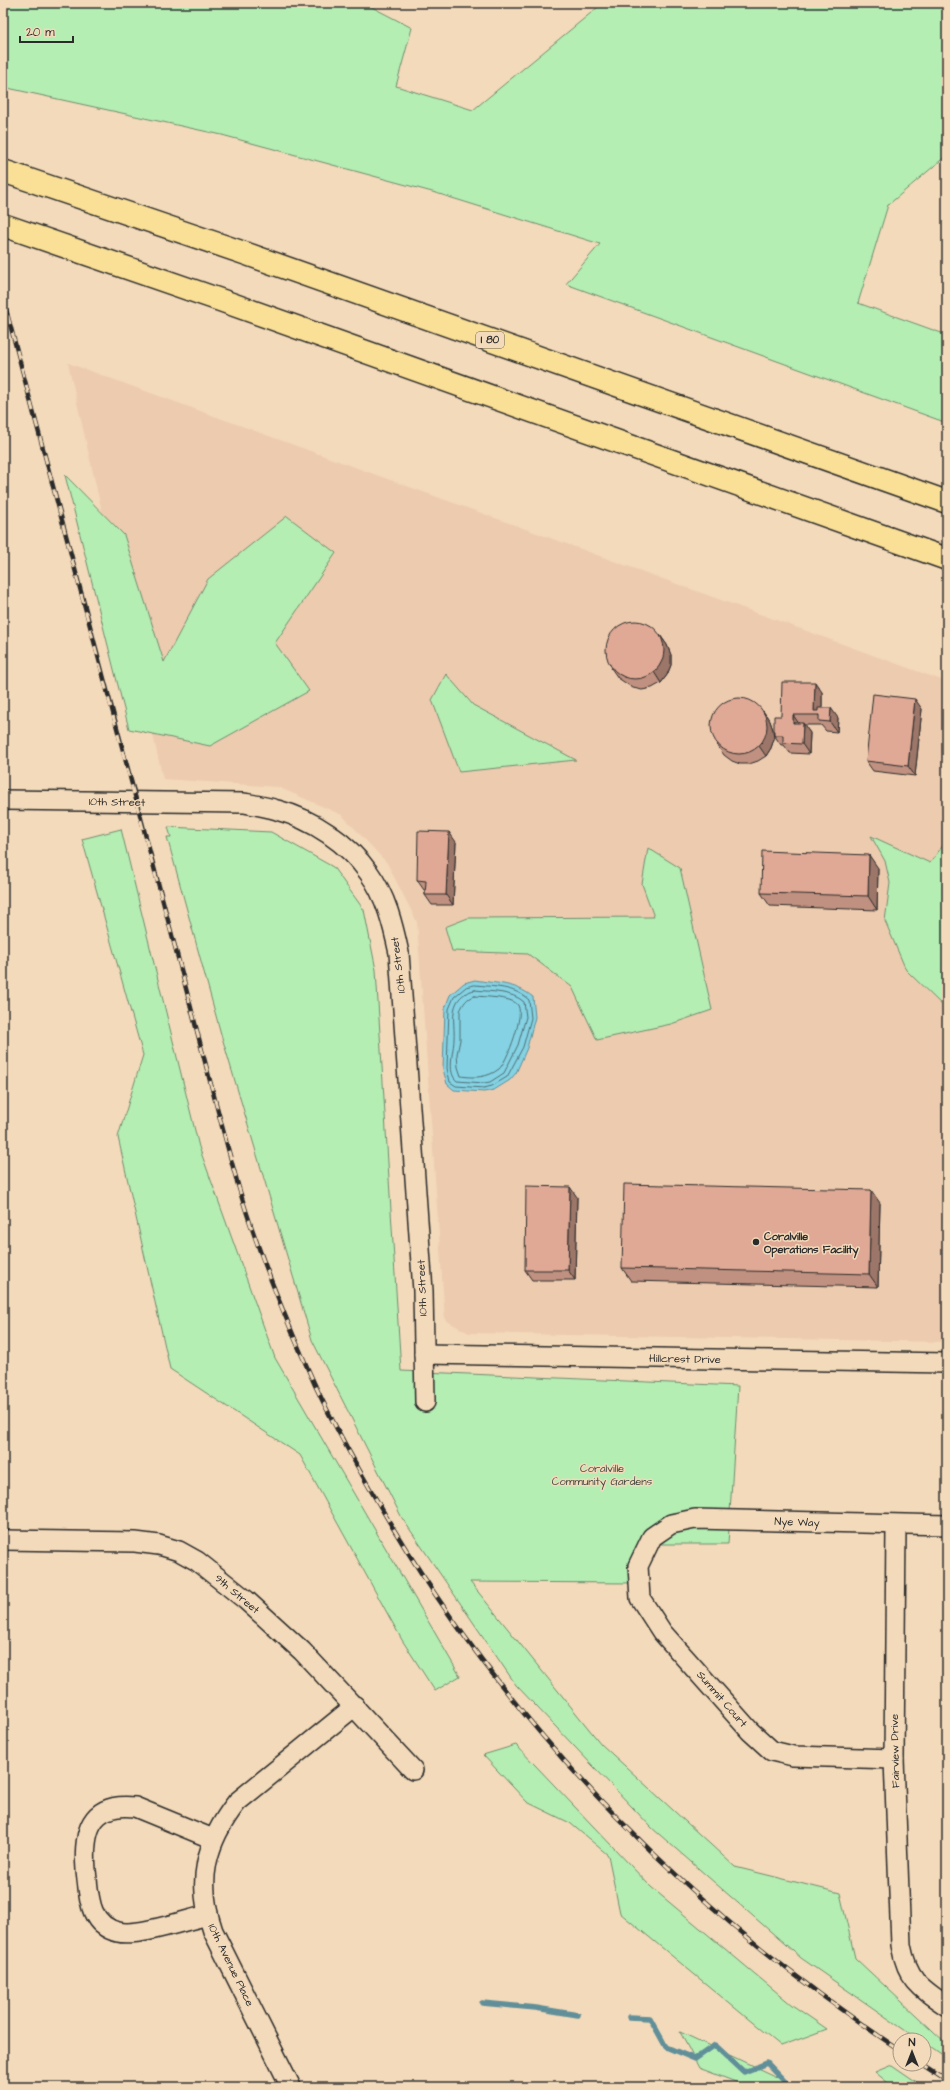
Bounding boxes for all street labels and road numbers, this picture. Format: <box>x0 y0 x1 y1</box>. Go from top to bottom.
road number: I 80 <box>476 332 504 348</box>
street label: 10th Street <box>89 794 146 810</box>
street label: 10th Street <box>387 935 409 994</box>
street label: 10th Street <box>413 1259 430 1317</box>
street label: Hillcrest Drive <box>649 1351 721 1367</box>
street label: Nye Way <box>774 1514 820 1531</box>
street label: 9th Street <box>211 1571 263 1618</box>
street label: Summit Court <box>693 1668 751 1731</box>
street label: Fairview Drive <box>887 1714 903 1788</box>
street label: 10th Avenue Place <box>205 1921 257 2009</box>

